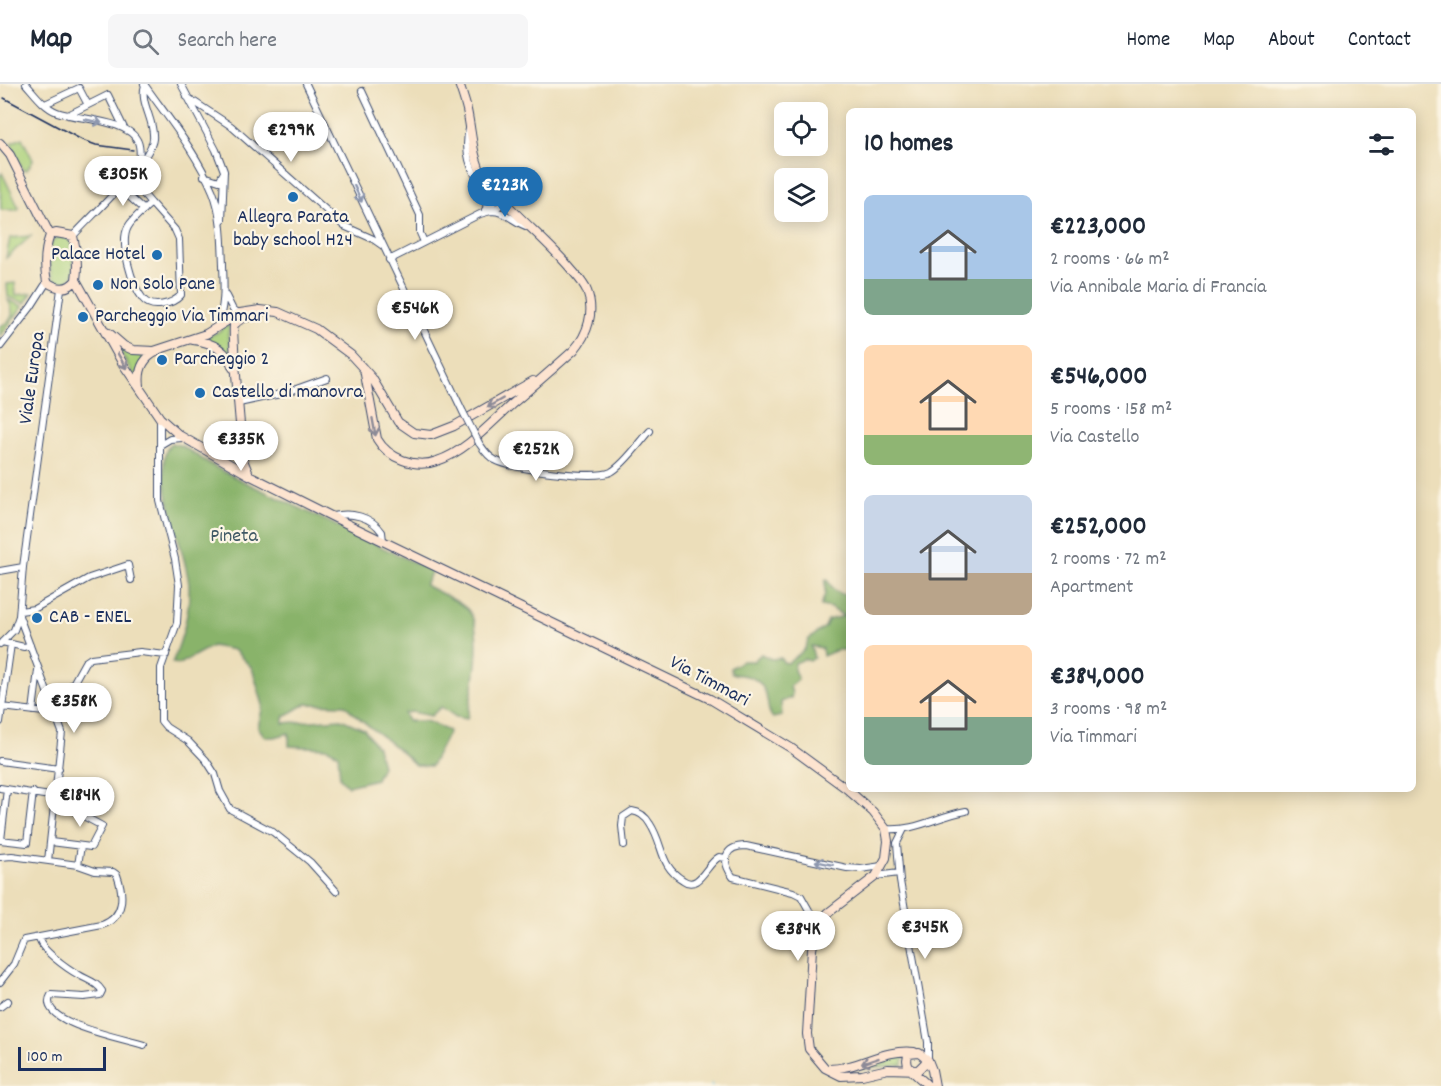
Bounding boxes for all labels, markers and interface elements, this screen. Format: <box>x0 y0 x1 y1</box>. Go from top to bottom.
search box <box>108 14 528 68</box>
text: Map <box>30 21 72 61</box>
icon: search <box>129 25 162 58</box>
text: Search here <box>177 26 277 57</box>
text: Home <box>1126 26 1170 56</box>
text: Map <box>1203 26 1235 56</box>
text: About <box>1268 26 1315 56</box>
text: Contact <box>1348 26 1411 56</box>
map controls <box>774 102 828 222</box>
button: locate <box>774 102 828 156</box>
pin: €299K <box>249 112 333 163</box>
one-way arrow <box>84 115 103 127</box>
text: €299K <box>267 117 315 145</box>
text: 10 homes <box>864 126 954 163</box>
icon: filters <box>1365 128 1398 161</box>
pin: €305K <box>81 156 165 207</box>
text: €305K <box>98 161 148 189</box>
pin: €223K <box>463 167 547 218</box>
button: layers <box>774 168 828 222</box>
text: €223K <box>482 172 528 200</box>
one-way arrow <box>353 184 365 202</box>
marker: Allegra Parata baby school H24 <box>286 190 300 204</box>
place label: Allegra Parata baby school H24 <box>233 204 353 255</box>
text: €223,000 <box>1050 209 1146 246</box>
icon: home <box>912 219 984 291</box>
place label: Palace Hotel <box>51 241 145 269</box>
text: 2 rooms · 66 m² <box>1050 246 1170 274</box>
marker: Palace Hotel <box>150 248 164 262</box>
place label: Non Solo Pane <box>110 271 215 299</box>
text: Via Annibale Maria di Francia <box>1050 274 1266 302</box>
marker: Non Solo Pane <box>91 278 105 292</box>
pin: €546K <box>373 290 457 341</box>
text: €546K <box>391 295 439 323</box>
place label: Parcheggio Via Timmari <box>95 303 269 331</box>
marker: Parcheggio Via Timmari <box>76 310 90 324</box>
street label: Viale Europa <box>13 329 53 426</box>
place label: Parcheggio 2 <box>174 346 269 374</box>
one-way arrow <box>116 352 128 369</box>
marker: Parcheggio 2 <box>155 353 169 367</box>
text: €546,000 <box>1050 359 1148 396</box>
icon: home <box>912 369 984 441</box>
place label: Castello di manovra <box>212 379 363 407</box>
marker: Castello di manovra <box>193 386 207 400</box>
text: 5 rooms · 158 m² <box>1050 396 1172 424</box>
one-way arrow <box>487 397 504 409</box>
one-way arrow <box>369 416 380 436</box>
pin: €335K <box>199 421 283 472</box>
text: Via Castello <box>1050 424 1140 452</box>
text: €335K <box>217 426 265 454</box>
pin: €252K <box>494 431 578 482</box>
text: €252K <box>512 436 560 464</box>
text: €252,000 <box>1050 509 1147 546</box>
icon: home <box>912 519 984 591</box>
park label: Pineta <box>210 523 258 551</box>
text: 2 rooms · 72 m² <box>1050 546 1166 574</box>
text: Apartment <box>1050 574 1133 602</box>
place label: CAB - ENEL <box>49 604 132 632</box>
marker: CAB - ENEL <box>30 611 44 625</box>
street label: Via Timmari <box>664 649 754 715</box>
text: €384,000 <box>1050 659 1145 696</box>
icon: home <box>912 669 984 741</box>
pin: €358K <box>32 683 116 734</box>
text: €358K <box>51 688 97 716</box>
text: 3 rooms · 98 m² <box>1050 696 1167 724</box>
text: Via Timmari <box>1050 724 1137 752</box>
pin: €184K <box>38 777 122 828</box>
text: €184K <box>59 782 101 810</box>
one-way arrow <box>815 857 835 868</box>
pin: €345K <box>883 909 967 960</box>
pin: €384K <box>756 911 840 962</box>
text: €345K <box>902 914 948 942</box>
text: €384K <box>775 916 821 944</box>
scale bar <box>18 1044 106 1072</box>
text: 100 m <box>27 1046 63 1069</box>
one-way arrow <box>861 1056 880 1067</box>

